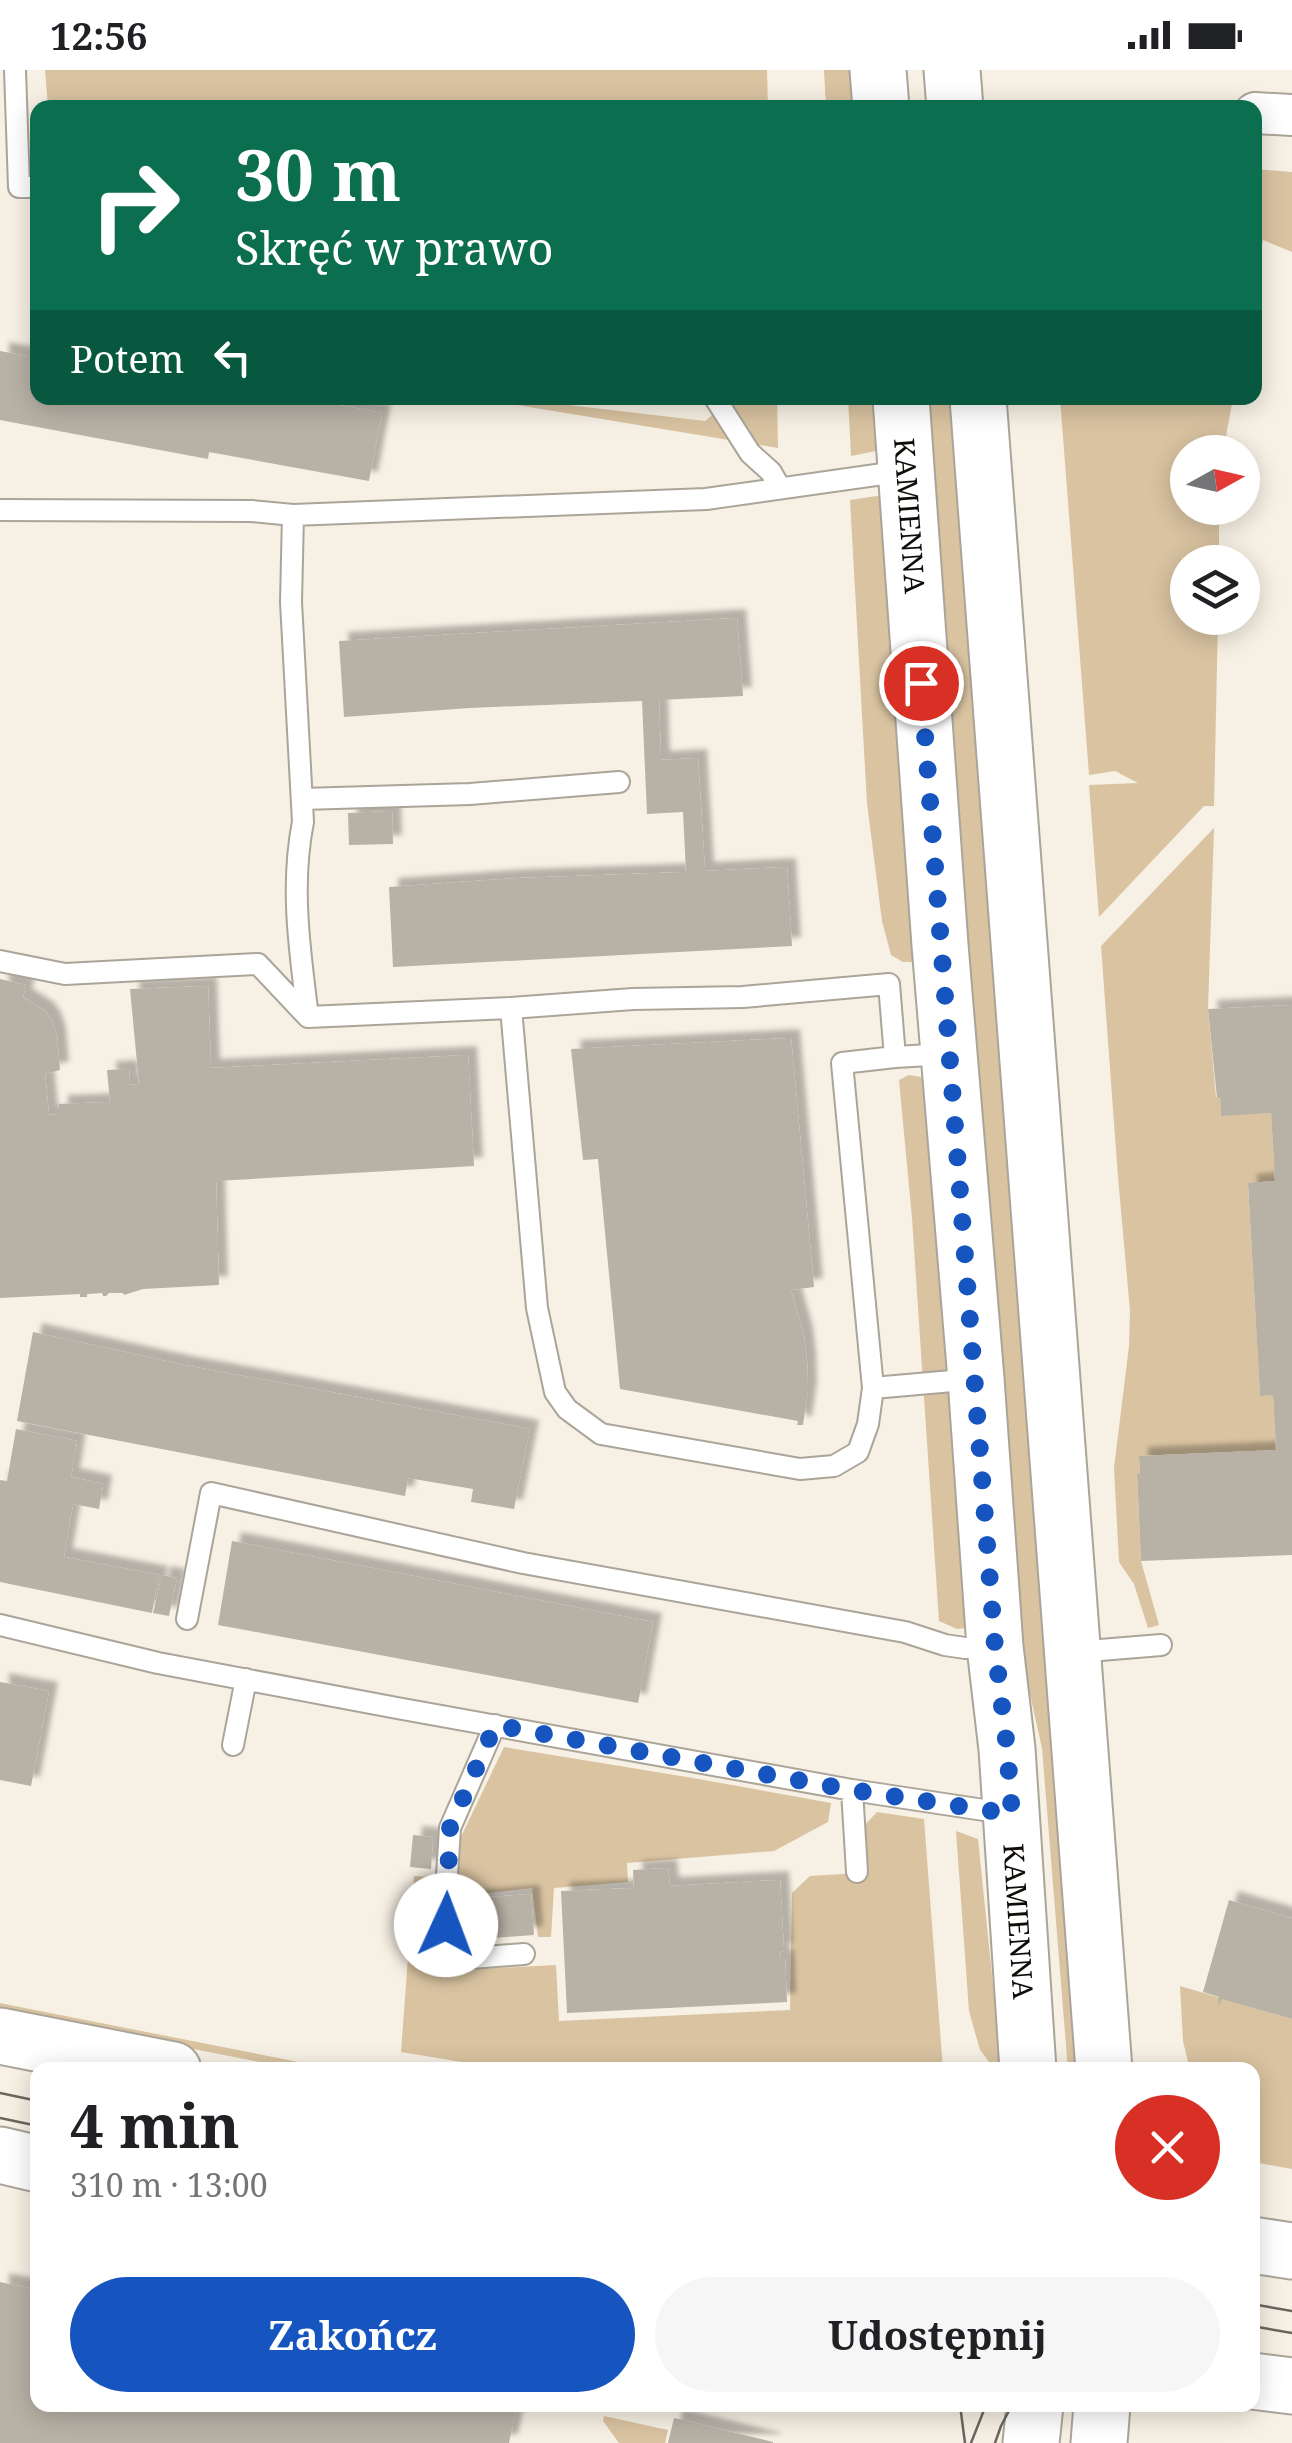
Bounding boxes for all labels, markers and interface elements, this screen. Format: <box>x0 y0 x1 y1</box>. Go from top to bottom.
text: 12:56 <box>50 9 147 61</box>
text: 30 m <box>235 126 401 222</box>
icon: right <box>70 140 200 270</box>
text: Skręć w prawo <box>235 217 553 278</box>
icon: left <box>205 330 260 385</box>
text: Potem <box>70 332 185 384</box>
north arrow <box>1170 435 1260 525</box>
map controls <box>1170 435 1260 635</box>
street label: KAMIENNA <box>886 437 935 595</box>
button: layers <box>1170 545 1260 635</box>
pin <box>879 641 964 726</box>
icon: arrive <box>894 656 949 711</box>
street label: KAMIENNA <box>995 1842 1043 2001</box>
position arrow <box>394 1873 498 1977</box>
text: 4 min <box>70 2084 240 2166</box>
button: close <box>1115 2095 1220 2200</box>
text: 310 m · 13:00 <box>70 2163 268 2206</box>
button: Zakończ <box>70 2277 635 2392</box>
button: Udostępnij <box>655 2277 1220 2392</box>

